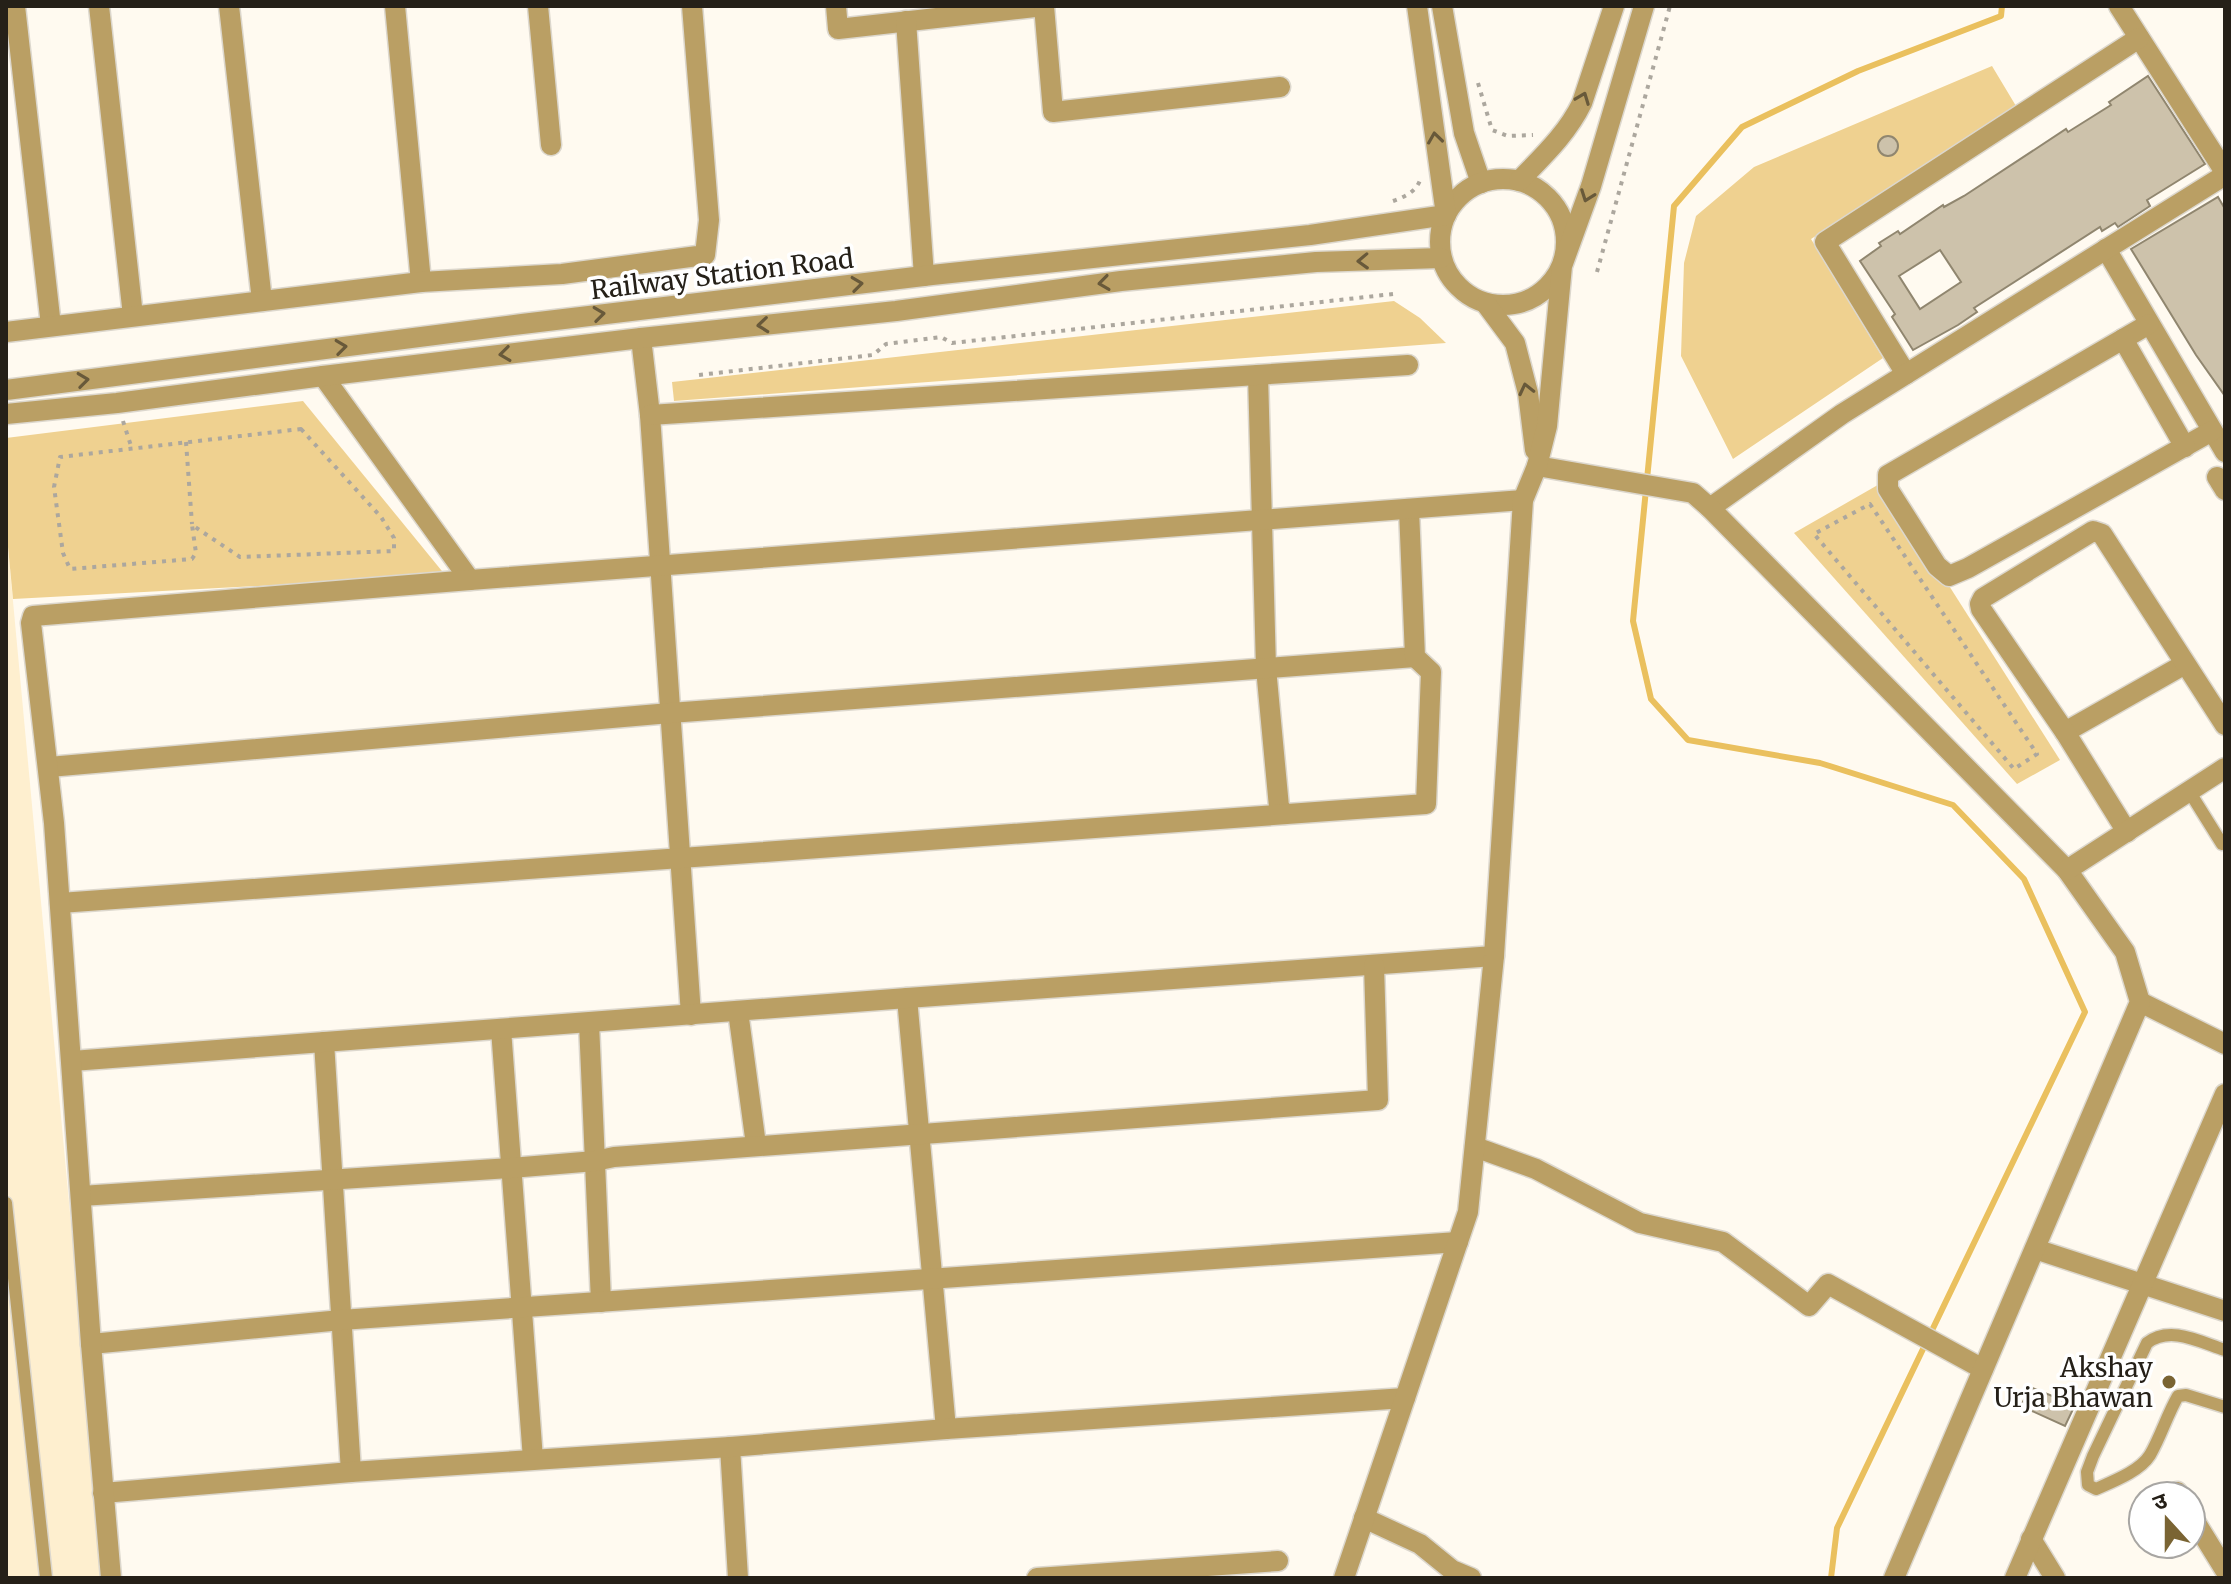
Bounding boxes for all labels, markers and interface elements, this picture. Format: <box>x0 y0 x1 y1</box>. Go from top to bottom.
one-way arrow <box>1573 92 1590 106</box>
one-way arrow <box>1427 131 1444 145</box>
one-way arrow <box>1580 189 1597 203</box>
street label: Railway Station Road <box>589 241 856 306</box>
one-way arrow <box>1356 252 1369 269</box>
one-way arrow <box>851 275 864 292</box>
one-way arrow <box>1098 275 1111 292</box>
one-way arrow <box>593 306 606 323</box>
one-way arrow <box>756 317 769 334</box>
one-way arrow <box>334 339 348 356</box>
one-way arrow <box>498 346 511 363</box>
one-way arrow <box>77 372 90 389</box>
one-way arrow <box>1518 382 1535 396</box>
place label: Akshay Urja Bhawan <box>1993 1351 2154 1414</box>
marker: Akshay Urja Bhawan <box>2160 1373 2178 1391</box>
north arrow <box>2127 1480 2207 1560</box>
text: उ <box>2149 1486 2172 1517</box>

